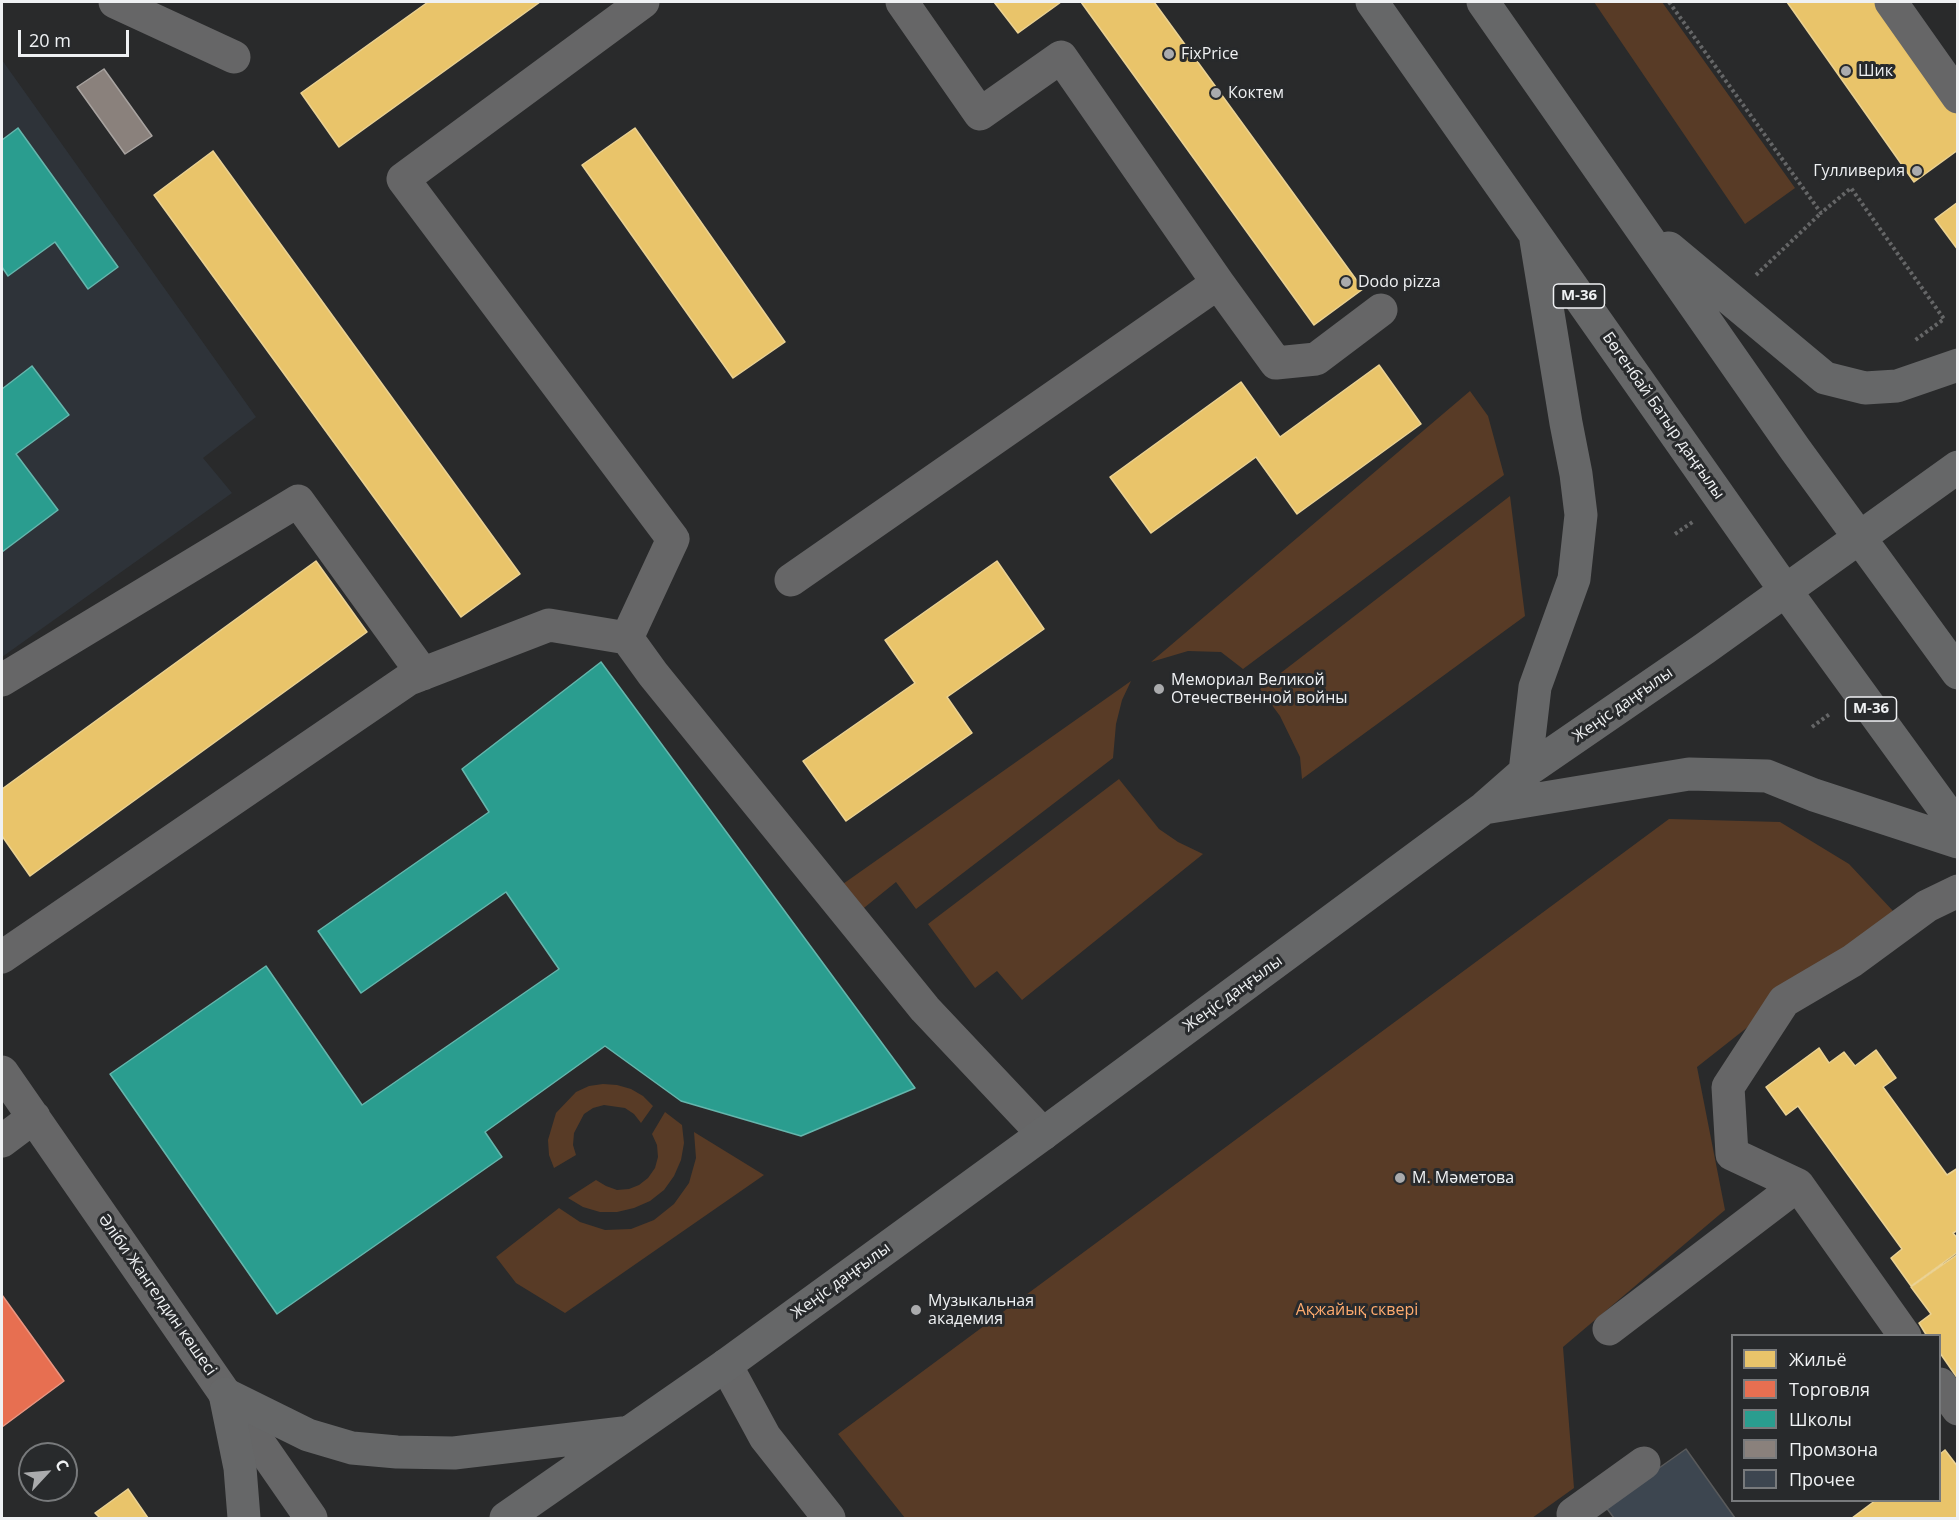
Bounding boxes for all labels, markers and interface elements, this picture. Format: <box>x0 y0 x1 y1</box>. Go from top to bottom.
scale bar <box>21 18 132 56</box>
text: 20 m <box>29 28 71 52</box>
place label: FixPrice <box>1181 44 1239 64</box>
marker: FixPrice <box>1162 47 1176 61</box>
place label: Шик <box>1858 61 1893 81</box>
marker: Шик <box>1839 64 1853 78</box>
place label: Коктем <box>1228 83 1284 103</box>
marker: Коктем <box>1209 86 1223 100</box>
place label: Гулливерия <box>1813 161 1905 181</box>
marker: Гулливерия <box>1910 164 1924 178</box>
place label: Dodo pizza <box>1358 272 1441 292</box>
marker: Dodo pizza <box>1339 275 1353 289</box>
road number: M-36 <box>1554 284 1604 308</box>
street label: Бөгенбай Батыр даңғылы <box>1598 329 1728 503</box>
street label: Жеңіс даңғылы <box>1569 663 1677 747</box>
place label: Мемориал Великой Отечественной войны <box>1171 670 1348 708</box>
marker: Мемориал Великой Отечественной войны <box>1152 682 1166 696</box>
road number: M-36 <box>1846 697 1896 721</box>
street label: Жеңіс даңғылы <box>1180 952 1286 1036</box>
place label: М. Мәметова <box>1412 1168 1514 1188</box>
marker: М. Мәметова <box>1393 1171 1407 1185</box>
street label: Әліби Жангелдин көшесі <box>94 1211 220 1379</box>
street label: Жеңіс даңғылы <box>788 1239 894 1323</box>
place label: Музыкальная академия <box>928 1291 1034 1329</box>
park label: Ақжайық сквері <box>1296 1300 1418 1320</box>
marker: Музыкальная академия <box>909 1303 923 1317</box>
legend <box>1731 1334 1941 1502</box>
text: Жильё <box>1789 1347 1847 1371</box>
text: Торговля <box>1789 1377 1870 1401</box>
text: Школы <box>1789 1407 1852 1431</box>
text: Промзона <box>1789 1437 1878 1461</box>
north arrow <box>18 1442 78 1502</box>
text: С <box>50 1456 75 1474</box>
text: Прочее <box>1789 1467 1855 1491</box>

